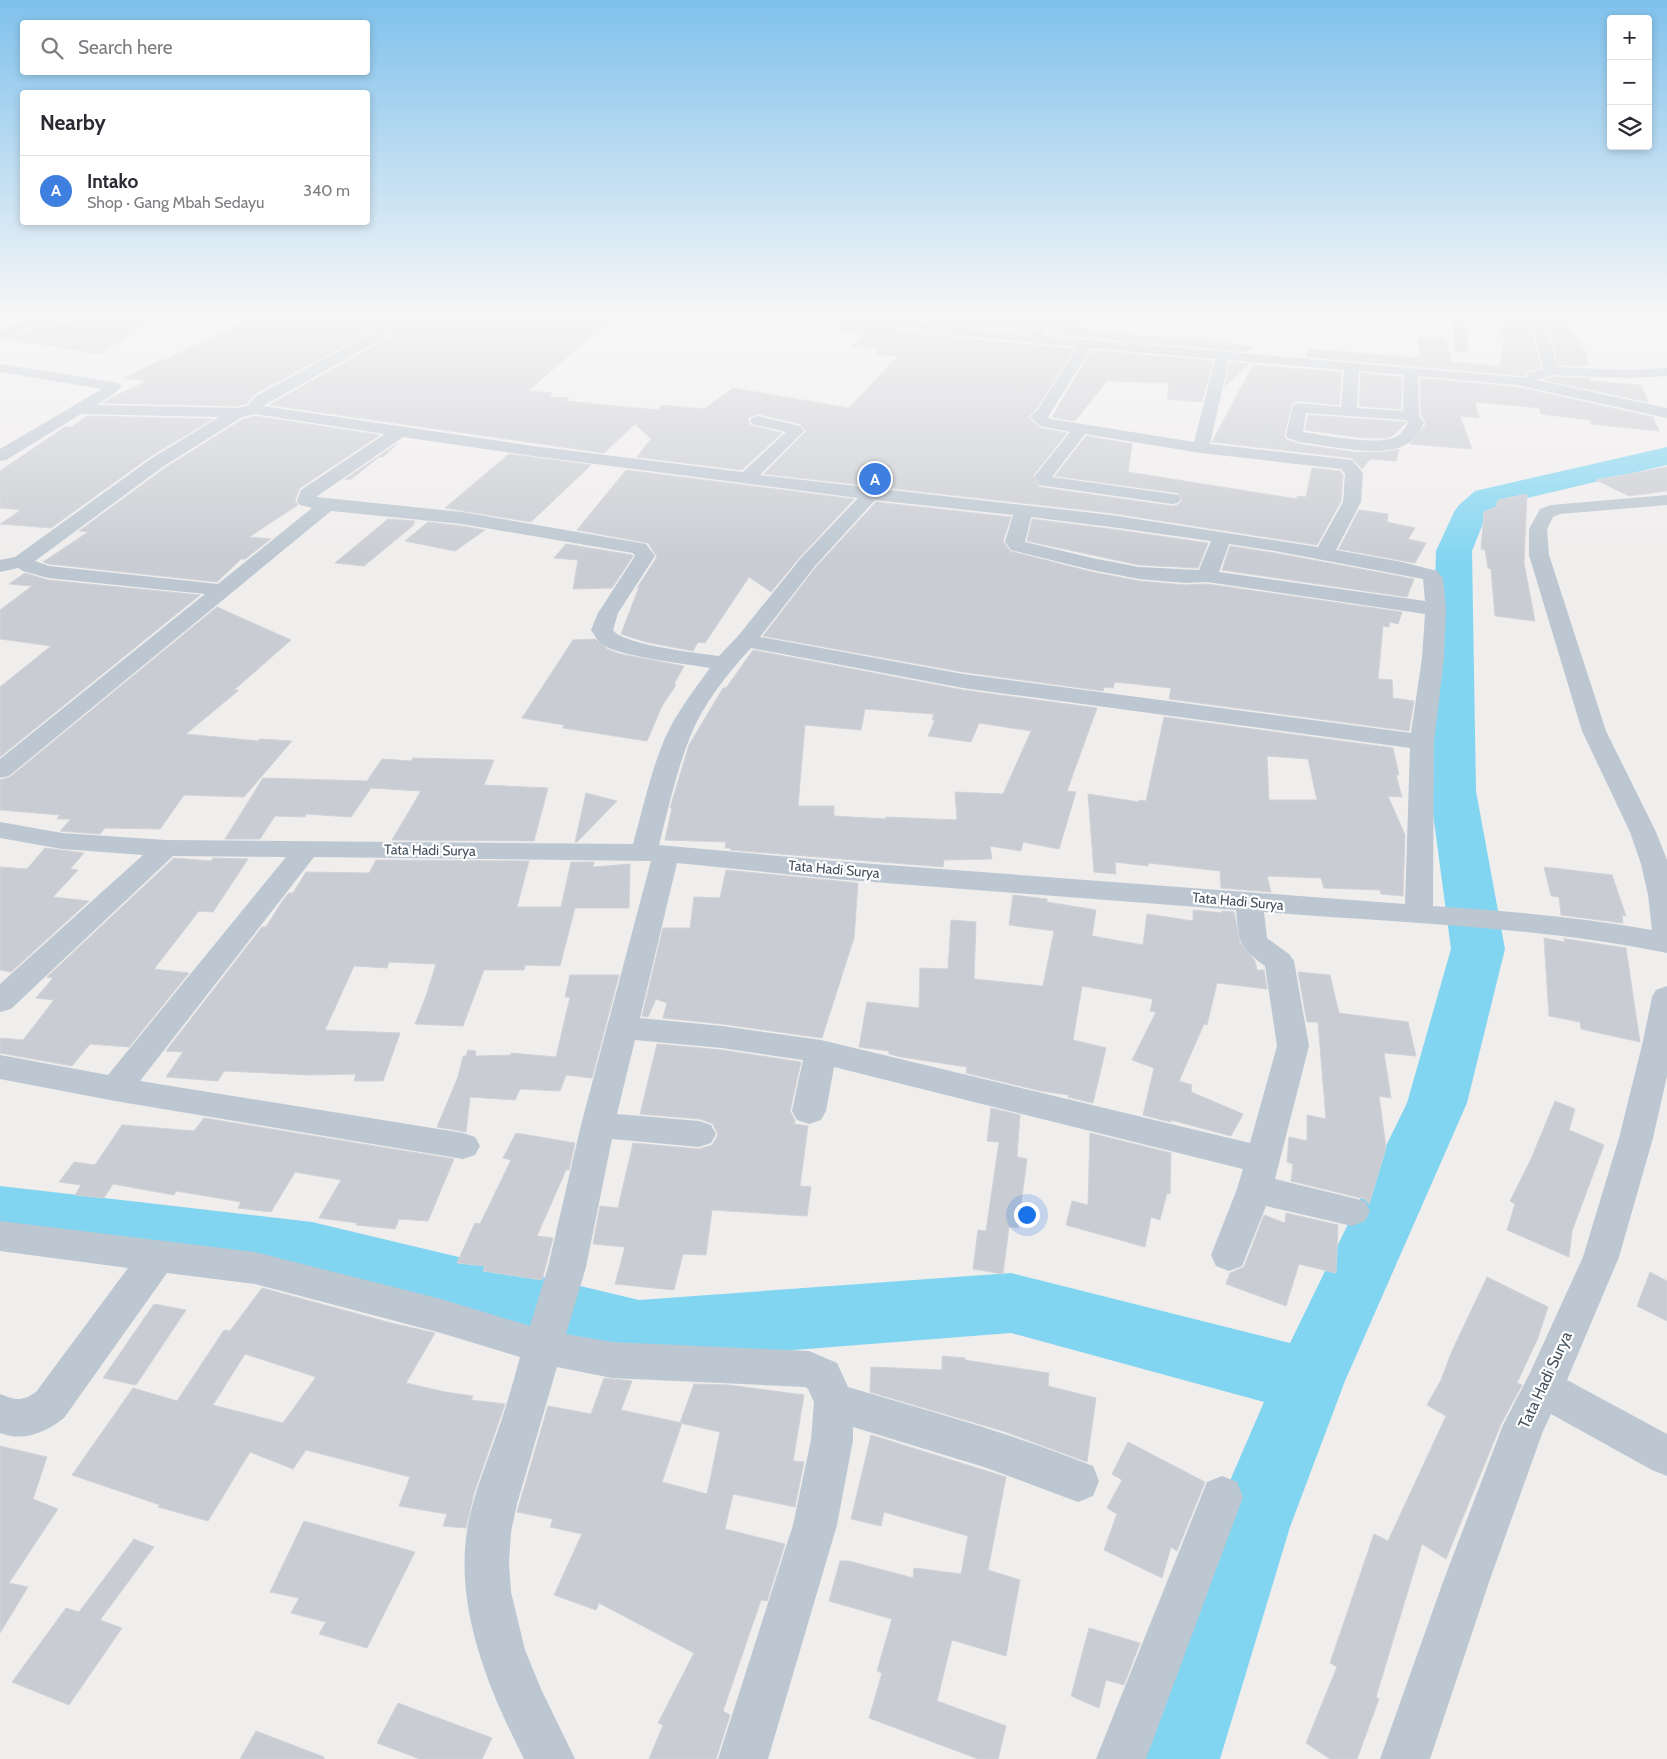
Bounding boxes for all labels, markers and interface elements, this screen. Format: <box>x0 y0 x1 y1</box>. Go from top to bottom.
map controls <box>1607 15 1652 150</box>
button: + <box>1607 15 1652 60</box>
search box <box>20 20 370 75</box>
icon: search <box>38 34 66 62</box>
text: Search here <box>78 36 172 59</box>
button: − <box>1607 60 1652 105</box>
button: layers <box>1607 105 1652 150</box>
text: Nearby <box>40 110 106 135</box>
text: Intako <box>87 170 138 193</box>
text: A <box>51 181 61 200</box>
text: 340 m <box>303 181 350 200</box>
text: Shop · Gang Mbah Sedayu <box>87 193 264 212</box>
pin: A <box>859 460 891 498</box>
street label: Tata Hadi Surya <box>384 840 476 860</box>
street label: Tata Hadi Surya <box>788 856 881 882</box>
street label: Tata Hadi Surya <box>1192 888 1285 914</box>
your location <box>1014 1202 1040 1228</box>
street label: Tata Hadi Surya <box>1514 1328 1576 1432</box>

